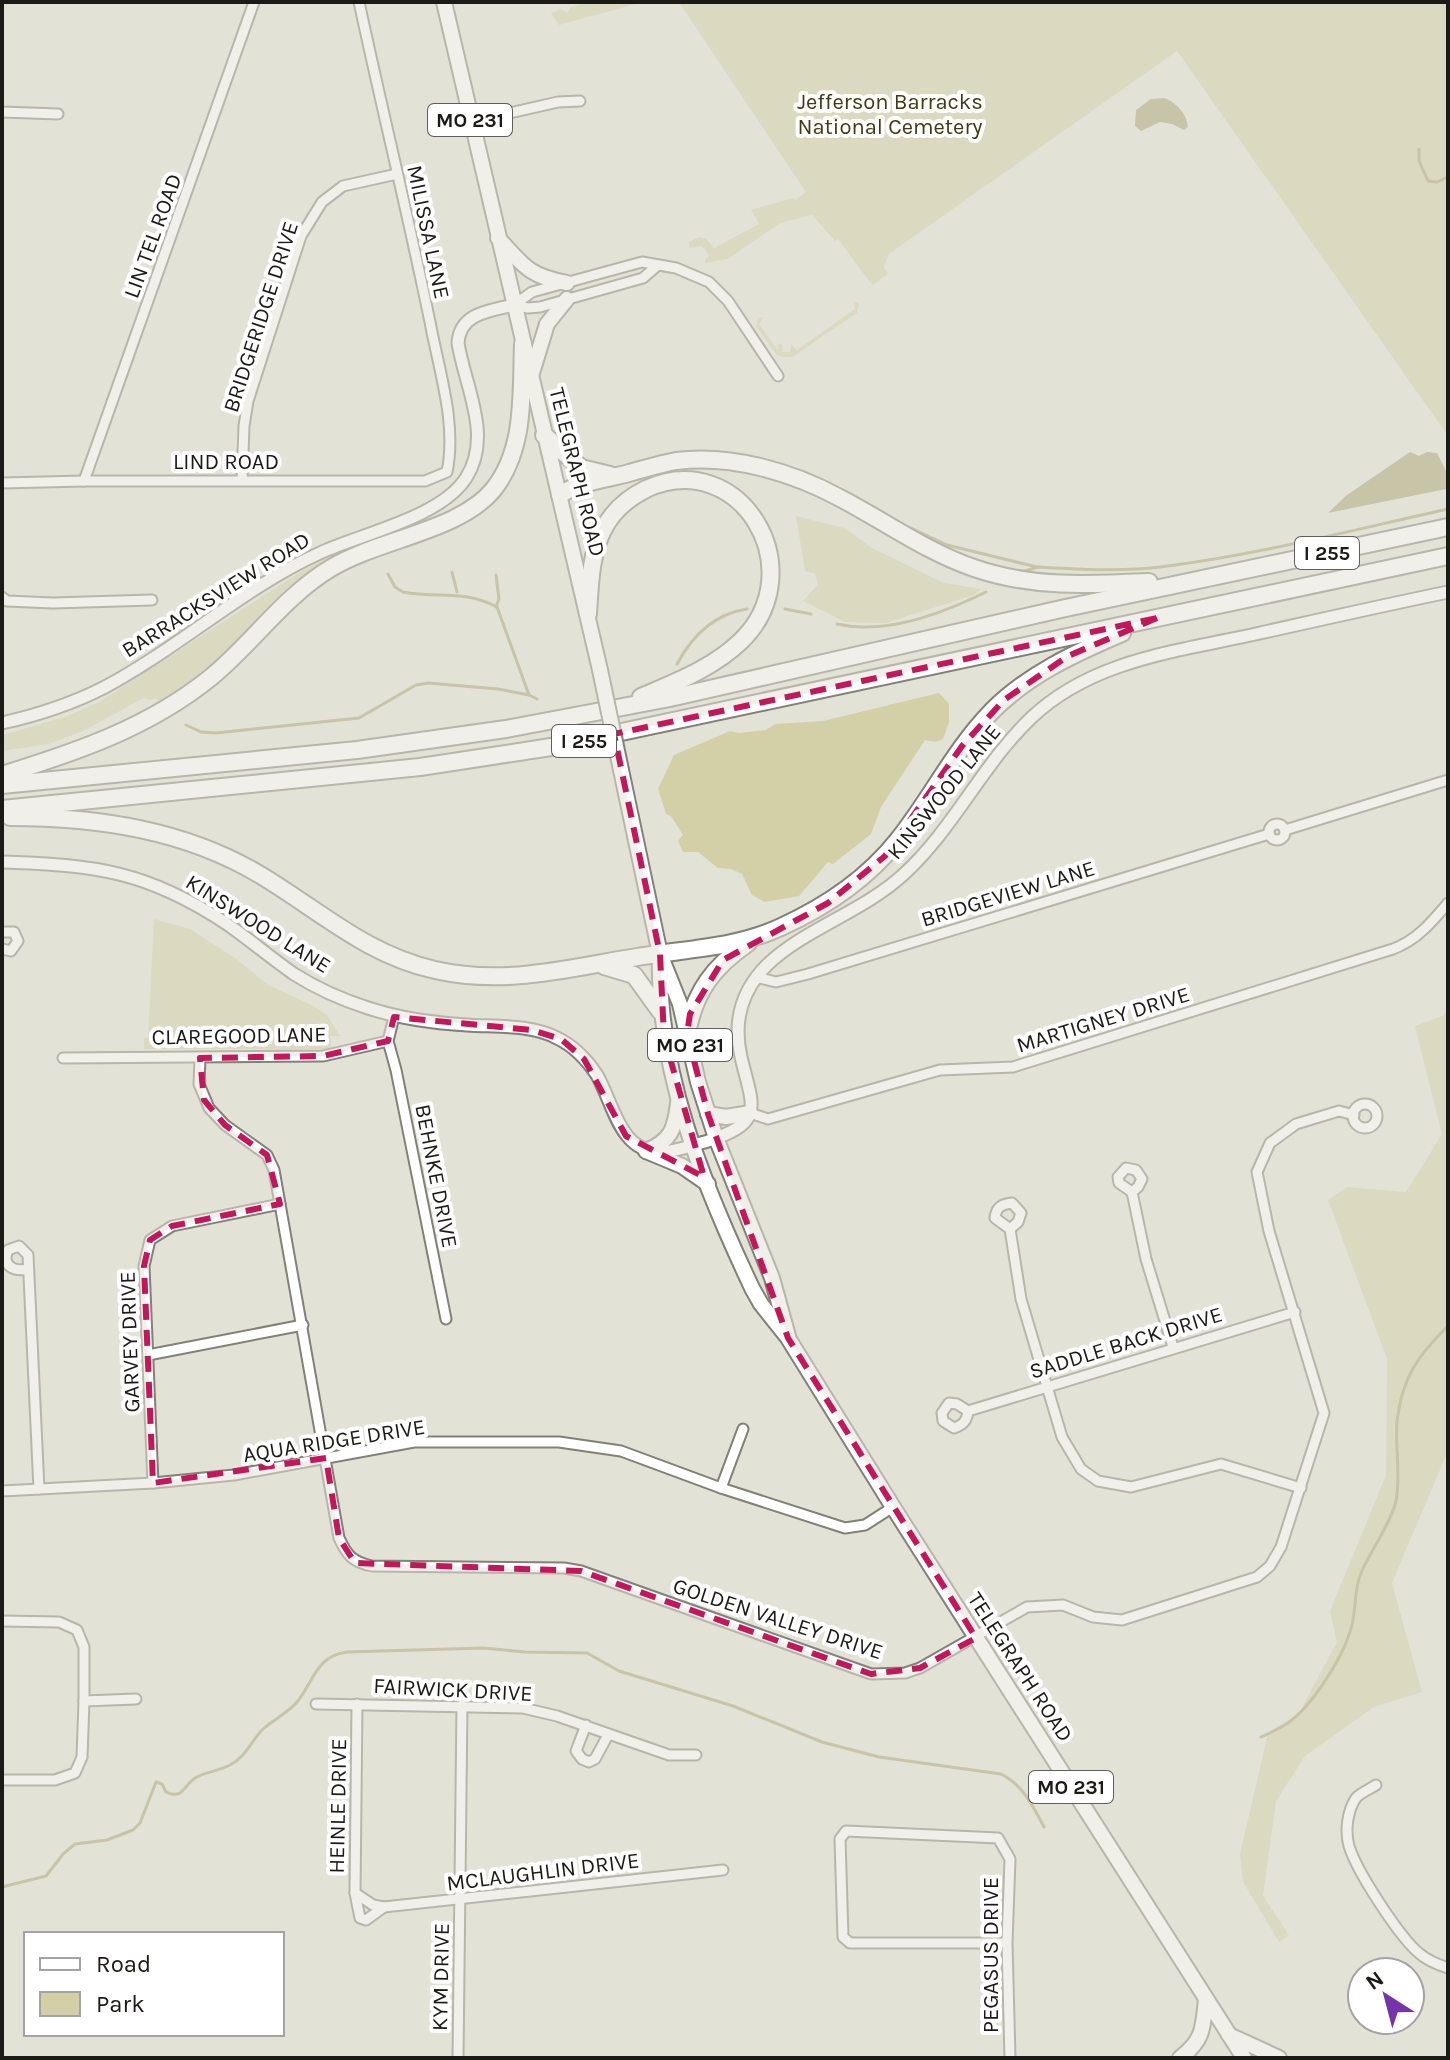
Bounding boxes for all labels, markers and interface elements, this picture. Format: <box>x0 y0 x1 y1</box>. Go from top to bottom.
park label: Jefferson Barracks National Cemetery <box>797 89 983 140</box>
road number: MO 231 <box>428 104 512 136</box>
street label: MILISSA LANE <box>401 163 455 301</box>
street label: LIN TEL ROAD <box>118 170 188 302</box>
street label: BRIDGERIDGE DRIVE <box>218 218 304 416</box>
street label: TELEGRAPH ROAD <box>543 385 611 559</box>
street label: LIND ROAD <box>173 449 279 475</box>
street label: BARRACKSVIEW ROAD <box>117 527 315 663</box>
road number: I 255 <box>1295 537 1359 569</box>
street label: KINSWOOD LANE <box>882 719 1006 865</box>
road number: I 255 <box>552 725 616 757</box>
street label: BRIDGEVIEW LANE <box>918 855 1098 933</box>
street label: KINSWOOD LANE <box>181 869 335 979</box>
street label: MARTIGNEY DRIVE <box>1013 981 1193 1059</box>
street label: CLAREGOOD LANE <box>151 1021 327 1051</box>
road number: MO 231 <box>648 1029 732 1061</box>
street label: BEHNKE DRIVE <box>409 1102 463 1250</box>
street label: GARVEY DRIVE <box>115 1271 145 1413</box>
street label: SADDLE BACK DRIVE <box>1027 1301 1225 1385</box>
street label: AQUA RIDGE DRIVE <box>241 1414 427 1468</box>
street label: GOLDEN VALLEY DRIVE <box>670 1573 886 1665</box>
street label: TELEGRAPH ROAD <box>962 1587 1078 1747</box>
street label: FAIRWICK DRIVE <box>373 1673 533 1707</box>
street label: HEINLE DRIVE <box>324 1738 352 1874</box>
road number: MO 231 <box>1029 1771 1113 1803</box>
street label: MCLAUGHLIN DRIVE <box>445 1847 641 1897</box>
street label: PEGASUS DRIVE <box>978 1877 1004 2033</box>
street label: KYM DRIVE <box>427 1923 455 2031</box>
legend <box>24 1932 284 2036</box>
text: Road <box>96 1950 151 1978</box>
north arrow <box>1346 1956 1426 2036</box>
text: N <box>1361 1965 1389 1996</box>
text: Park <box>96 1990 145 2018</box>

